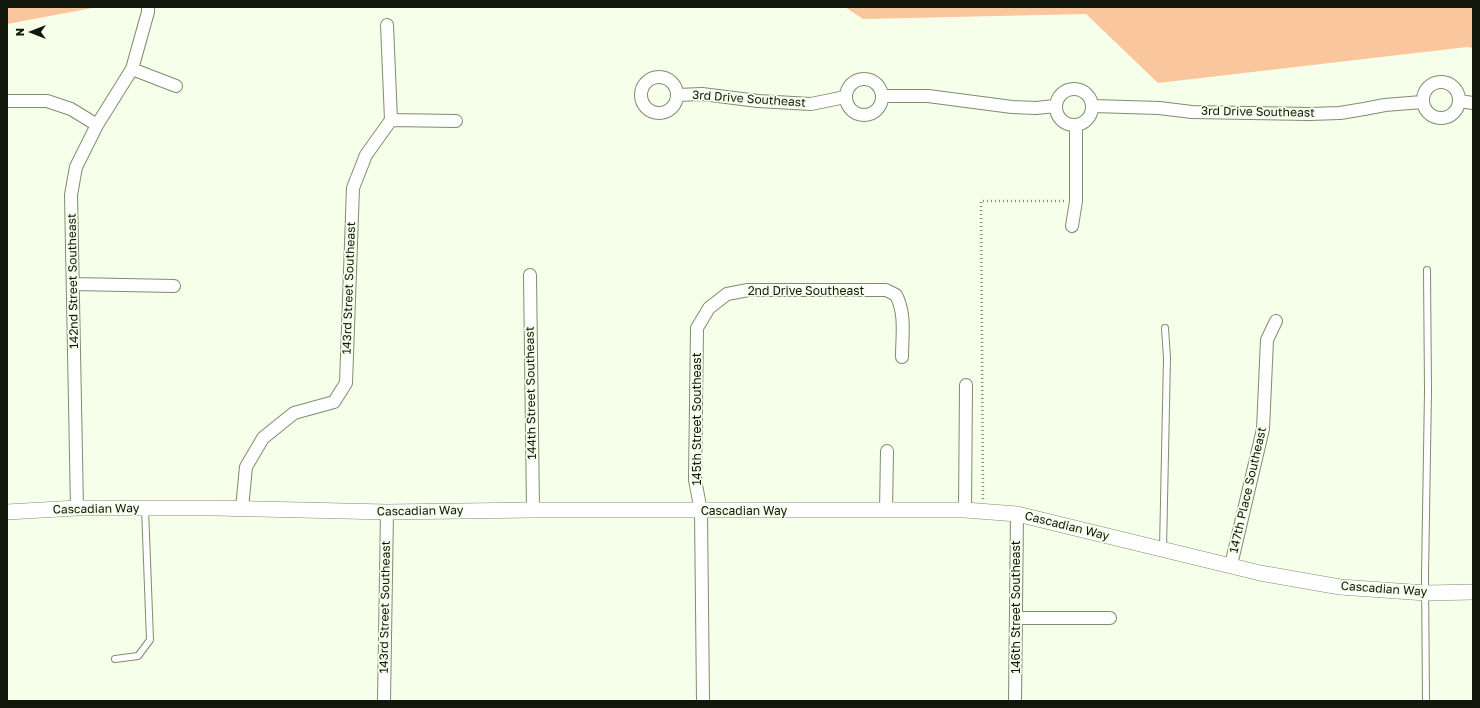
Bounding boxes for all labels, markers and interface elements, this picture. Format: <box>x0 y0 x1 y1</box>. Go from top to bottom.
north arrow <box>12 12 52 52</box>
text: N <box>13 28 26 36</box>
street label: 3rd Drive Southeast <box>692 88 806 110</box>
street label: 3rd Drive Southeast <box>1201 104 1315 120</box>
street label: 142nd Street Southeast <box>65 213 81 349</box>
street label: 143rd Street Southeast <box>339 221 359 355</box>
street label: 2nd Drive Southeast <box>748 284 864 298</box>
street label: 144th Street Southeast <box>523 326 539 460</box>
street label: 145th Street Southeast <box>690 352 704 486</box>
street label: 147th Place Southeast <box>1226 426 1270 554</box>
street label: Cascadian Way <box>53 501 139 517</box>
street label: Cascadian Way <box>377 503 463 519</box>
street label: Cascadian Way <box>701 504 787 518</box>
street label: Cascadian Way <box>1023 509 1111 543</box>
street label: 143rd Street Southeast <box>377 540 393 674</box>
street label: 146th Street Southeast <box>1009 540 1023 674</box>
street label: Cascadian Way <box>1340 579 1428 599</box>

